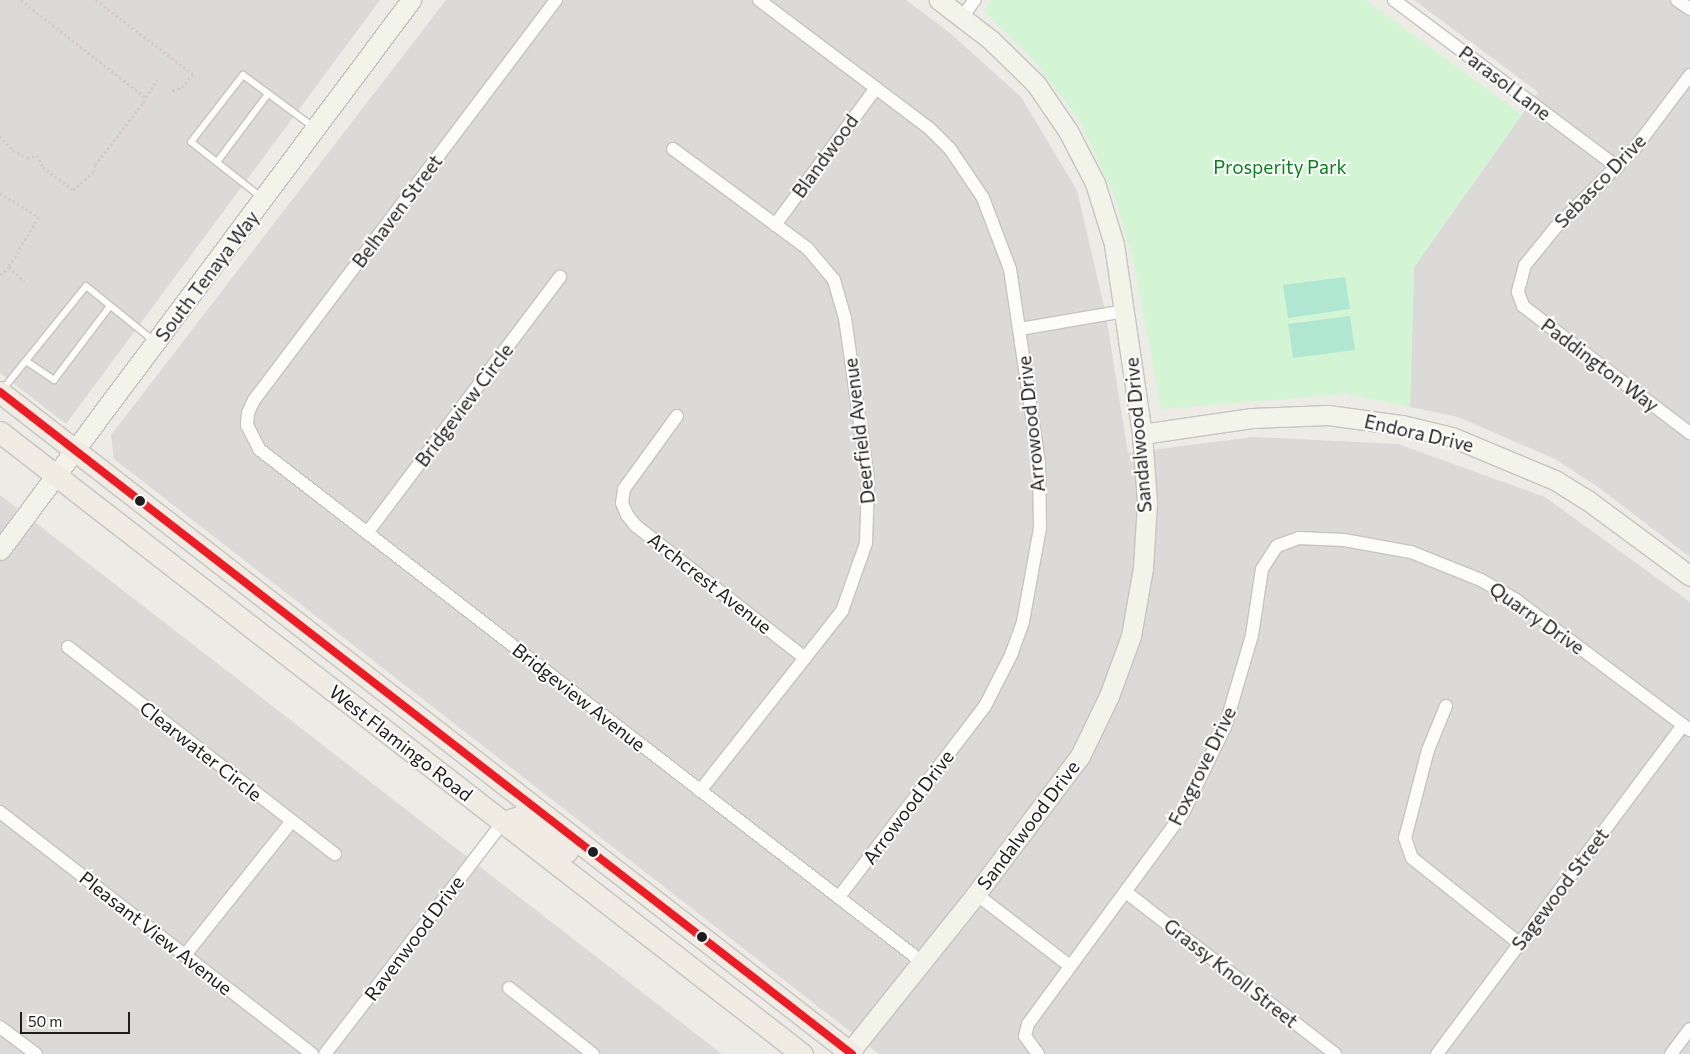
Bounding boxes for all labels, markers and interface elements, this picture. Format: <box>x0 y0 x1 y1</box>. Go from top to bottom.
street label: Parasol Lane <box>1454 41 1556 125</box>
street label: Blandwood <box>787 110 863 202</box>
street label: Sebasco Drive <box>1550 129 1650 233</box>
street label: Belhaven Street <box>347 150 447 272</box>
park label: Prosperity Park <box>1213 156 1347 178</box>
street label: South Tenaya Way <box>150 206 264 346</box>
street label: Paddington Way <box>1537 313 1663 417</box>
street label: Bridgeview Circle <box>410 339 518 471</box>
street label: Arrowood Drive <box>1012 355 1050 493</box>
street label: Sandalwood Drive <box>1120 356 1156 514</box>
street label: Deerfield Avenue <box>839 357 879 505</box>
street label: Endora Drive <box>1362 409 1476 457</box>
unlabelled marker <box>135 496 145 506</box>
street label: Archcrest Avenue <box>644 528 776 638</box>
street label: Quarry Drive <box>1485 577 1589 659</box>
street label: Bridgeview Avenue <box>508 638 650 756</box>
street label: West Flamingo Road <box>325 680 477 806</box>
street label: Clearwater Circle <box>135 696 267 806</box>
street label: Foxgrove Drive <box>1163 703 1241 829</box>
street label: Arrowood Drive <box>858 745 958 869</box>
street label: Sandalwood Drive <box>972 756 1084 894</box>
street label: Sagewood Street <box>1507 823 1613 955</box>
unlabelled marker <box>588 847 598 857</box>
street label: Pleasant View Avenue <box>75 866 237 1000</box>
street label: Ravenwood Drive <box>360 871 468 1005</box>
street label: Grassy Knoll Street <box>1159 914 1303 1032</box>
unlabelled marker <box>697 932 707 942</box>
scale bar <box>22 1002 132 1034</box>
text: 50 m <box>28 1012 62 1030</box>

